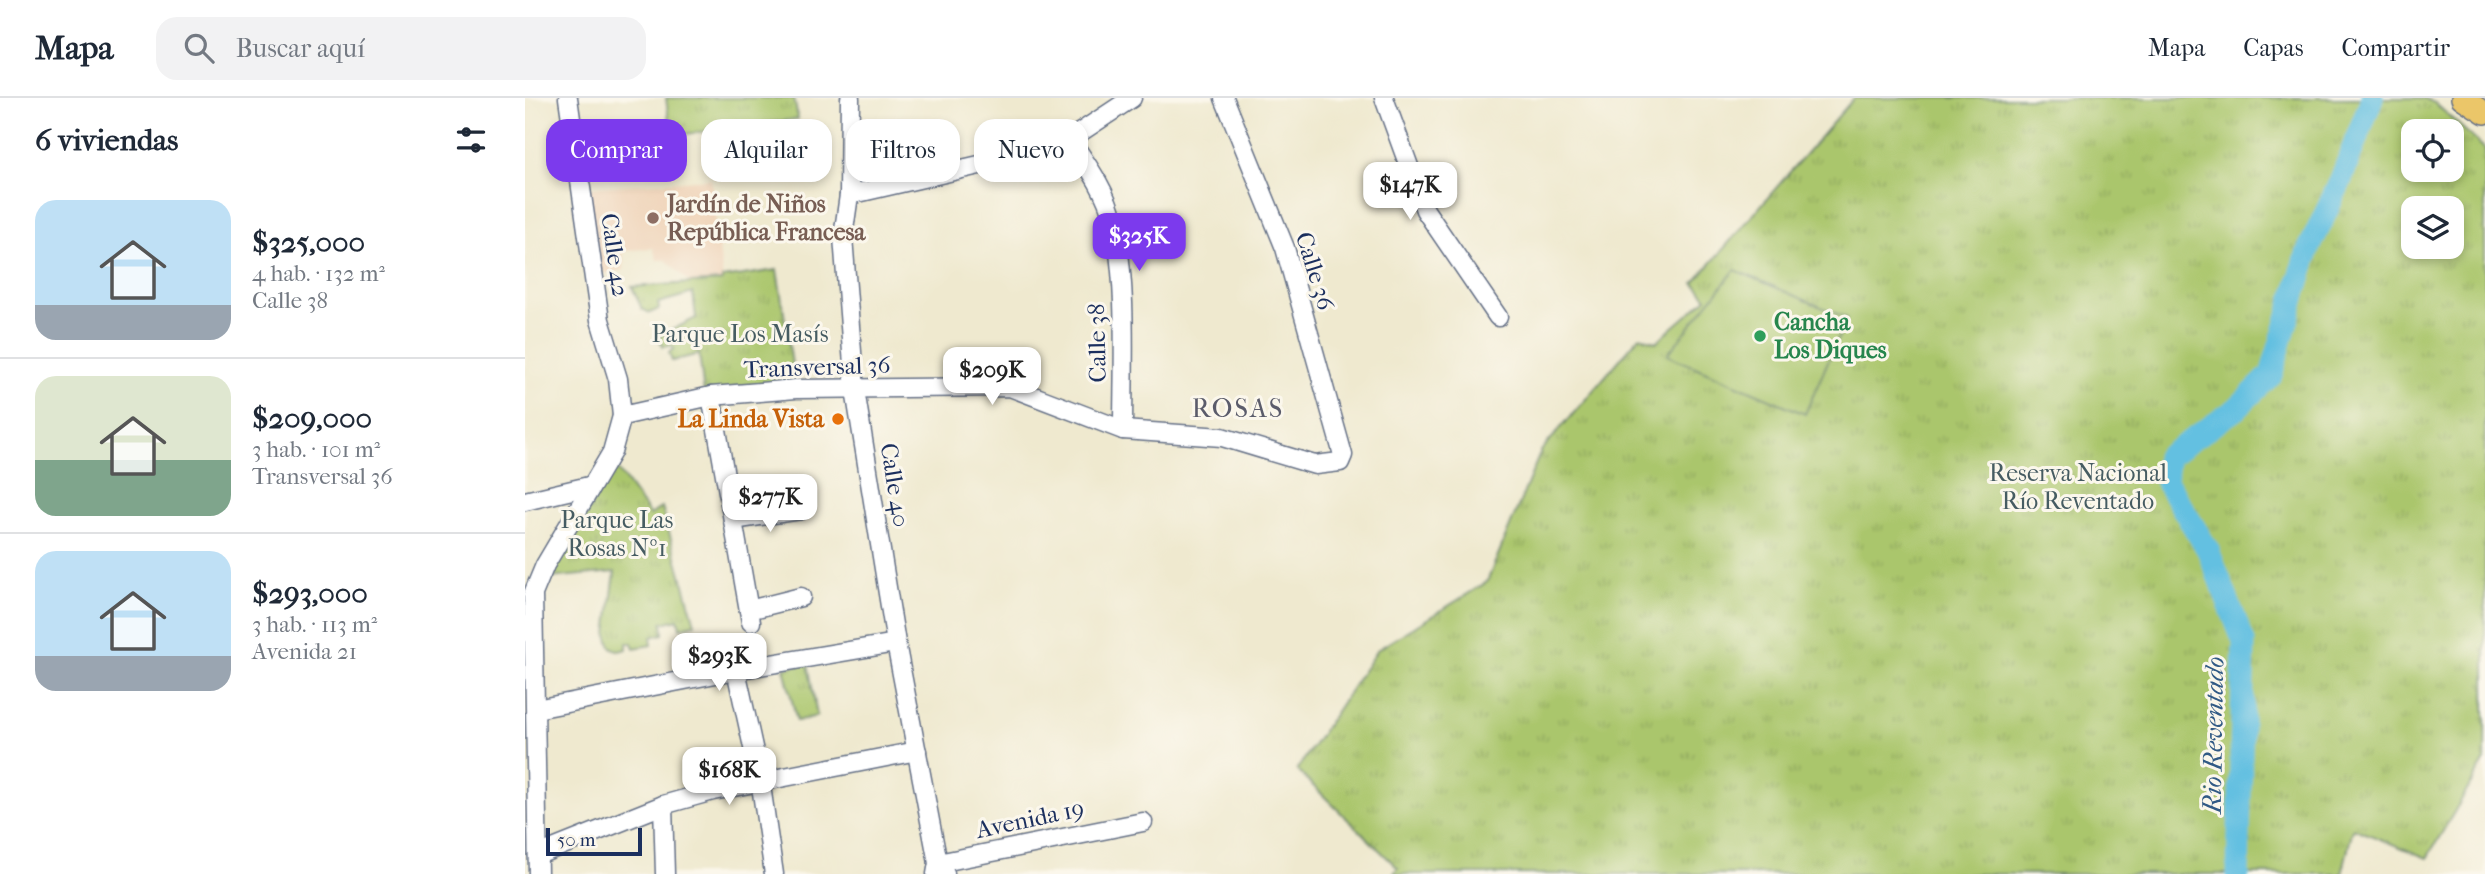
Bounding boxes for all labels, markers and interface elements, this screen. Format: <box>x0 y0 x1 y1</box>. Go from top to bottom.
search box <box>156 17 646 80</box>
text: Mapa <box>35 29 114 68</box>
icon: search <box>180 29 218 67</box>
text: Buscar aquí <box>236 33 365 64</box>
text: Mapa <box>2148 34 2205 62</box>
text: Capas <box>2243 34 2304 62</box>
text: Compartir <box>2342 34 2450 62</box>
chip: Comprar <box>546 119 687 182</box>
chip: Alquilar <box>701 119 832 182</box>
chip: Filtros <box>846 119 960 182</box>
chip: Nuevo <box>974 119 1088 182</box>
map controls <box>2401 119 2464 259</box>
button: locate <box>2401 119 2464 182</box>
icon: filters <box>452 121 490 159</box>
text: 6 viviendas <box>35 123 178 158</box>
pin: $147K <box>1361 162 1459 222</box>
text: $147K <box>1379 171 1441 198</box>
place label: Jardín de Niños República Francesa <box>665 190 866 246</box>
button: layers <box>2401 196 2464 259</box>
marker: Jardín de Niños República Francesa <box>645 210 661 226</box>
street label: Calle 42 <box>595 212 635 298</box>
pin: $325K <box>1090 214 1188 273</box>
text: $325K <box>1109 222 1169 249</box>
text: $325,000 <box>252 225 365 260</box>
icon: home <box>91 228 175 312</box>
street label: Calle 36 <box>1290 229 1340 314</box>
text: 4 hab. · 132 m² <box>252 260 385 287</box>
text: Calle 38 <box>252 287 328 314</box>
street label: Calle 38 <box>1082 303 1112 383</box>
place label: Cancha Los Diques <box>1774 308 1887 364</box>
park label: Parque Los Masís <box>651 320 829 348</box>
marker: Cancha Los Diques <box>1752 328 1768 344</box>
pin: $209K <box>943 348 1041 407</box>
street label: Transversal 36 <box>743 350 892 384</box>
text: $209K <box>959 356 1025 383</box>
district label: ROSAS <box>1192 393 1284 424</box>
text: $209,000 <box>252 401 372 436</box>
icon: home <box>91 404 175 488</box>
place label: La Linda Vista <box>677 405 825 433</box>
marker: La Linda Vista <box>830 411 846 427</box>
text: 3 hab. · 101 m² <box>252 436 380 463</box>
street label: Calle 40 <box>875 441 915 529</box>
park label: Reserva Nacional Río Reventado <box>1989 459 2167 515</box>
text: Transversal 36 <box>252 463 393 490</box>
pin: $277K <box>721 474 819 534</box>
text: $277K <box>738 483 802 510</box>
park label: Parque Las Rosas Nº1 <box>561 506 674 562</box>
text: $293,000 <box>252 576 368 611</box>
icon: home <box>91 579 175 663</box>
text: 3 hab. · 113 m² <box>252 611 377 638</box>
pin: $293K <box>670 634 768 693</box>
text: Avenida 21 <box>252 638 357 665</box>
text: $293K <box>688 642 750 669</box>
water label: Rio Reventado <box>2197 656 2230 816</box>
pin: $168K <box>680 748 778 807</box>
text: $168K <box>698 756 760 783</box>
street label: Avenida 19 <box>972 794 1087 844</box>
scale bar <box>546 825 642 857</box>
text: 50 m <box>557 829 596 851</box>

